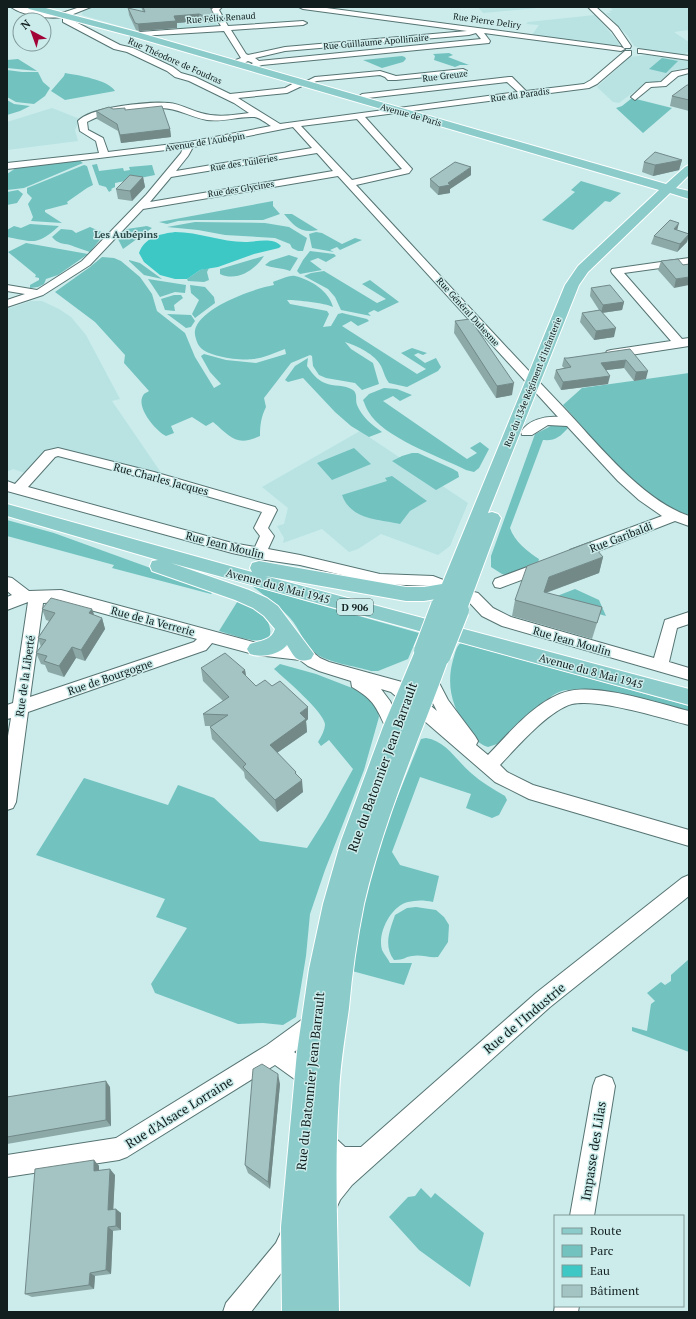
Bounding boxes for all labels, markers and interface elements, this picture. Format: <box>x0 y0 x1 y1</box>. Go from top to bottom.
street label: Rue Félix Renaud <box>186 10 256 26</box>
street label: Rue Pierre Deliry <box>452 10 522 32</box>
north arrow <box>12 12 52 52</box>
text: N <box>18 16 34 32</box>
street label: Rue Guillaume Apollinaire <box>323 31 430 53</box>
street label: Rue Théodore de Foudras <box>126 35 224 87</box>
street label: Rue Greuze <box>422 67 469 85</box>
street label: Rue du Paradis <box>490 85 550 105</box>
street label: Avenue de Paris <box>379 101 443 130</box>
street label: Avenue de l'Aubépin <box>164 130 247 154</box>
street label: Rue des Tuileries <box>209 152 279 174</box>
street label: Rue des Glycines <box>207 178 275 200</box>
district label: Les Aubépins <box>94 228 158 241</box>
street label: Rue Général Duhesme <box>434 275 502 349</box>
street label: Rue du 134e Régiment d'Infanterie <box>501 315 565 449</box>
street label: Rue Charles Jacques <box>112 460 210 499</box>
street label: Rue Garibaldi <box>587 519 655 555</box>
street label: Rue Jean Moulin <box>184 528 266 562</box>
street label: Avenue du 8 Mai 1945 <box>225 565 332 607</box>
road number: D 906 <box>337 599 373 615</box>
street label: Rue de la Verrerie <box>110 603 197 639</box>
street label: Rue Jean Moulin <box>531 623 613 659</box>
street label: Rue de la Liberté <box>12 634 38 718</box>
street label: Avenue du 8 Mai 1945 <box>538 650 645 692</box>
street label: Rue de Bourgogne <box>66 656 155 698</box>
street label: Rue du Batonnier Jean Barrault <box>343 679 421 854</box>
street label: Rue de l'Industrie <box>479 978 569 1058</box>
street label: Rue du Batonnier Jean Barrault <box>292 991 328 1171</box>
street label: Rue d'Alsace Lorraine <box>122 1072 236 1152</box>
street label: Impasse des Lilas <box>576 1100 610 1202</box>
legend <box>554 1215 684 1307</box>
text: Route <box>590 1223 621 1238</box>
text: Parc <box>590 1243 614 1258</box>
text: Eau <box>590 1263 610 1278</box>
text: Bâtiment <box>590 1283 640 1298</box>

